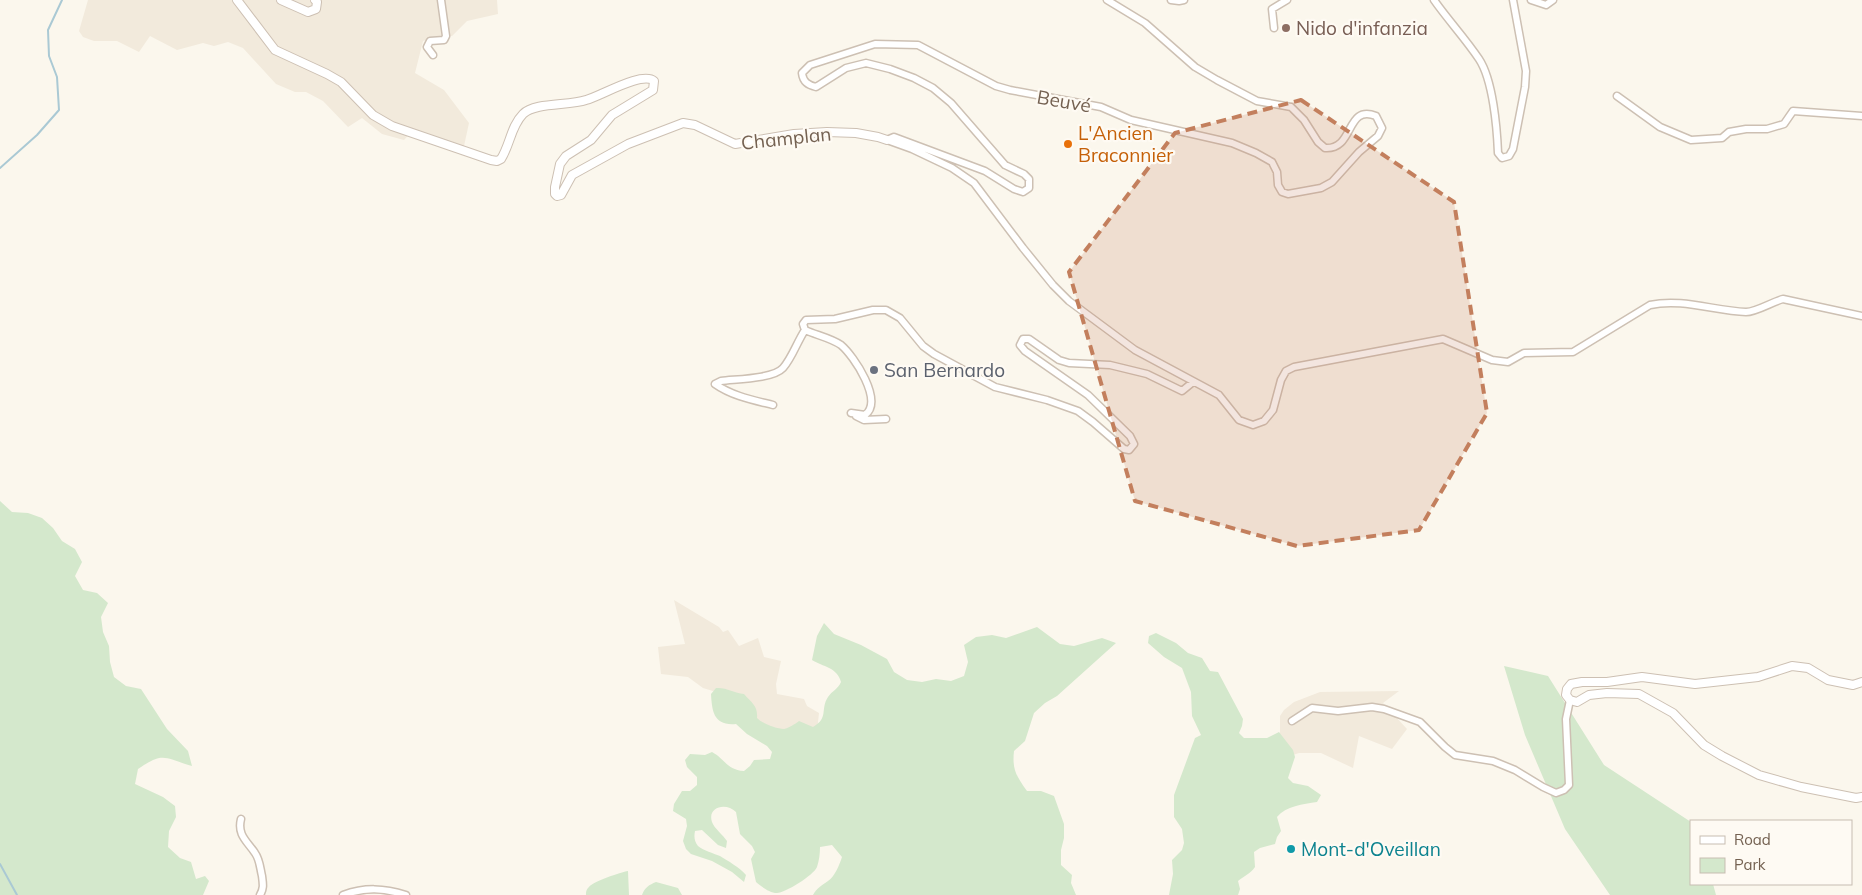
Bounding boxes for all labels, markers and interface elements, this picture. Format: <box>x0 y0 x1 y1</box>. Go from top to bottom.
place label: Nido d'infanzia <box>1296 16 1428 40</box>
marker: Nido d'infanzia <box>1280 22 1292 34</box>
street label: Beuvé <box>1035 84 1093 118</box>
street label: Champlan <box>740 121 832 155</box>
place label: L'Ancien Braconnier <box>1078 121 1173 167</box>
marker: L'Ancien Braconnier <box>1062 138 1074 150</box>
place label: San Bernardo <box>884 358 1005 382</box>
marker: San Bernardo <box>868 364 880 376</box>
legend <box>1690 820 1852 885</box>
text: Road <box>1734 830 1771 849</box>
place label: Mont-d'Oveillan <box>1301 837 1441 861</box>
marker: Mont-d'Oveillan <box>1285 843 1297 855</box>
text: Park <box>1734 855 1766 874</box>

